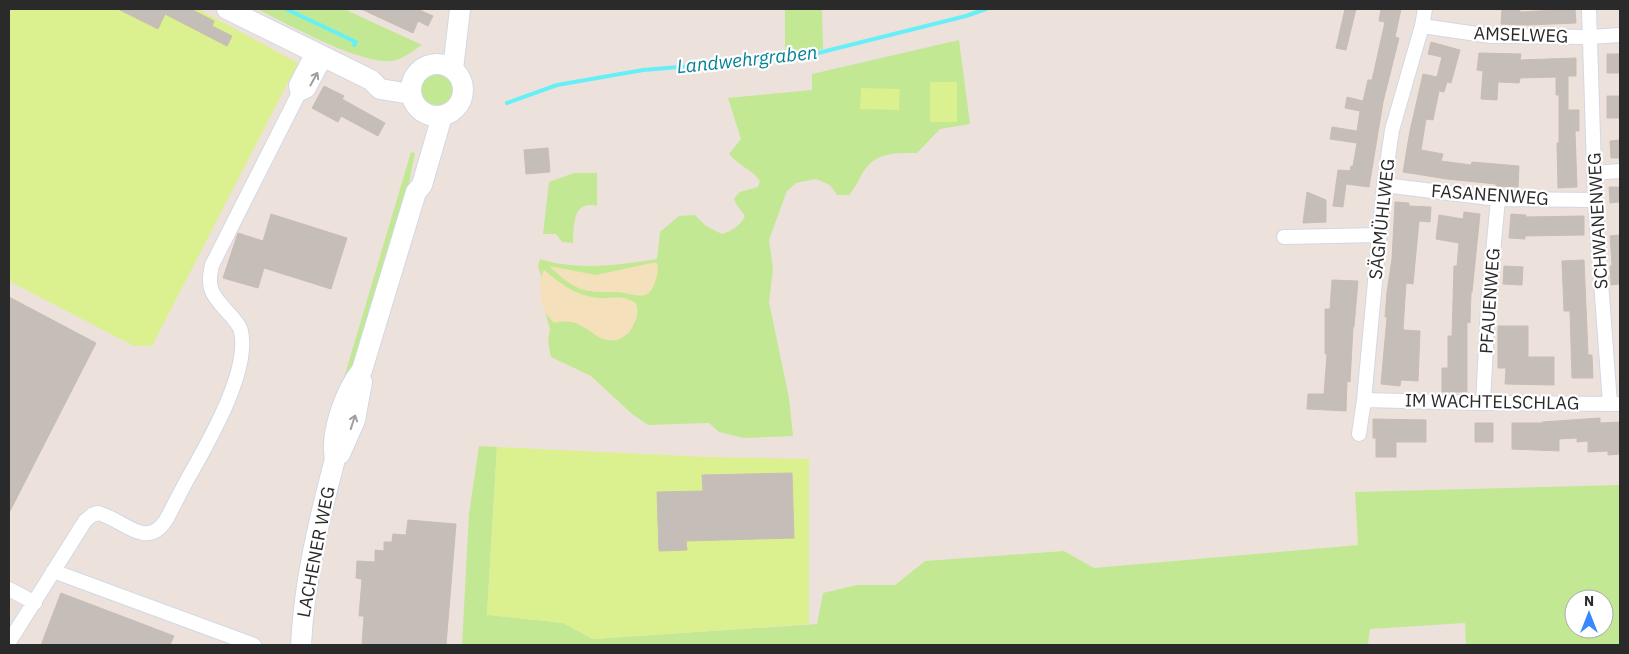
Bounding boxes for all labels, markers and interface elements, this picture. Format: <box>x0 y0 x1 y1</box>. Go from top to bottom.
street label: AMSELWEG <box>1473 21 1569 48</box>
water label: Landwehrgraben <box>676 40 818 78</box>
one-way arrow <box>309 72 319 86</box>
street label: SCHWANENWEG <box>1582 152 1613 290</box>
street label: SÄGMÜHLWEG <box>1364 157 1399 281</box>
street label: FASANENWEG <box>1430 179 1550 210</box>
street label: PFAUENWEG <box>1474 247 1505 355</box>
street label: IM WACHTELSCHLAG <box>1405 388 1579 415</box>
one-way arrow <box>349 414 359 430</box>
street label: LACHENER WEG <box>292 484 339 619</box>
north arrow <box>1564 589 1614 639</box>
text: N <box>1584 592 1594 610</box>

